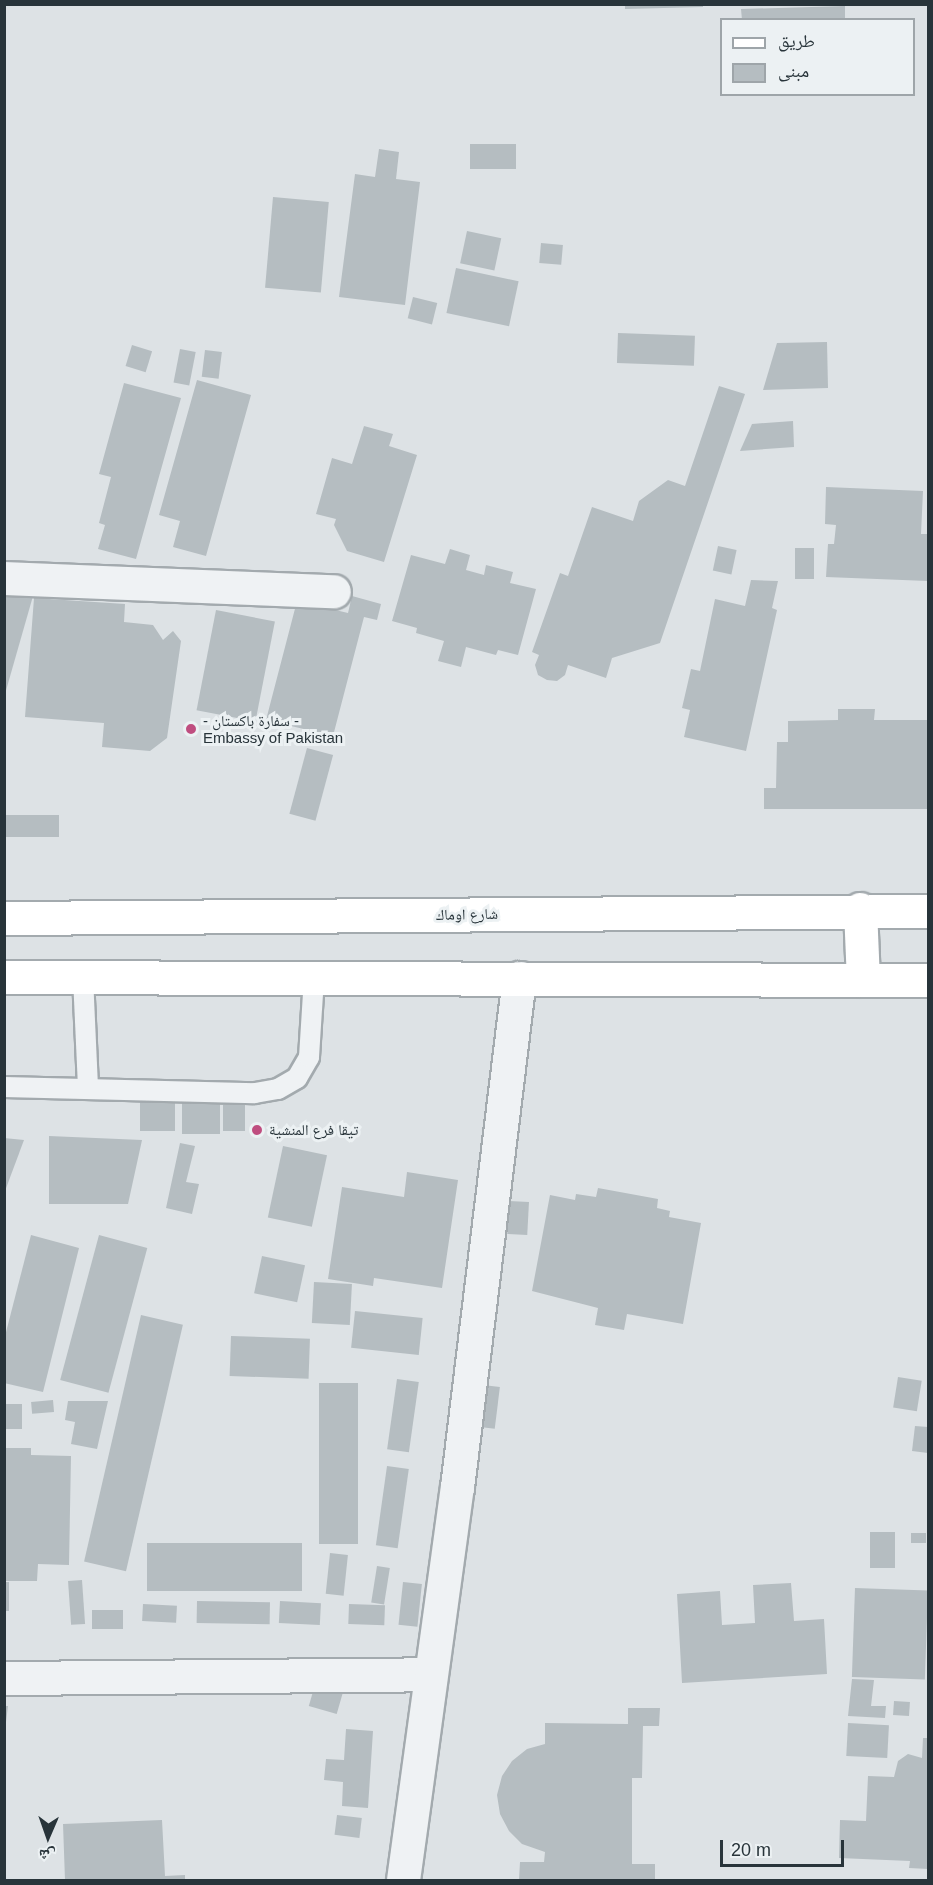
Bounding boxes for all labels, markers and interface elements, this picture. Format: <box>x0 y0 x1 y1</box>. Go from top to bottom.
legend <box>720 18 915 96</box>
text: طريق <box>778 31 815 51</box>
text: مبنى <box>778 61 809 81</box>
place label: - سفارة باكستان - Embassy of Pakistan <box>203 711 343 746</box>
marker: - سفارة باكستان - Embassy of Pakistan <box>184 722 198 736</box>
street label: شارع اوماك <box>436 904 498 924</box>
place label: تيقا فرع المنشية <box>269 1121 358 1139</box>
marker: تيقا فرع المنشية <box>250 1123 264 1137</box>
north arrow <box>18 1807 78 1867</box>
scale bar <box>723 1828 848 1866</box>
text: 20 m <box>731 1840 771 1860</box>
text: ش <box>39 1847 56 1864</box>

